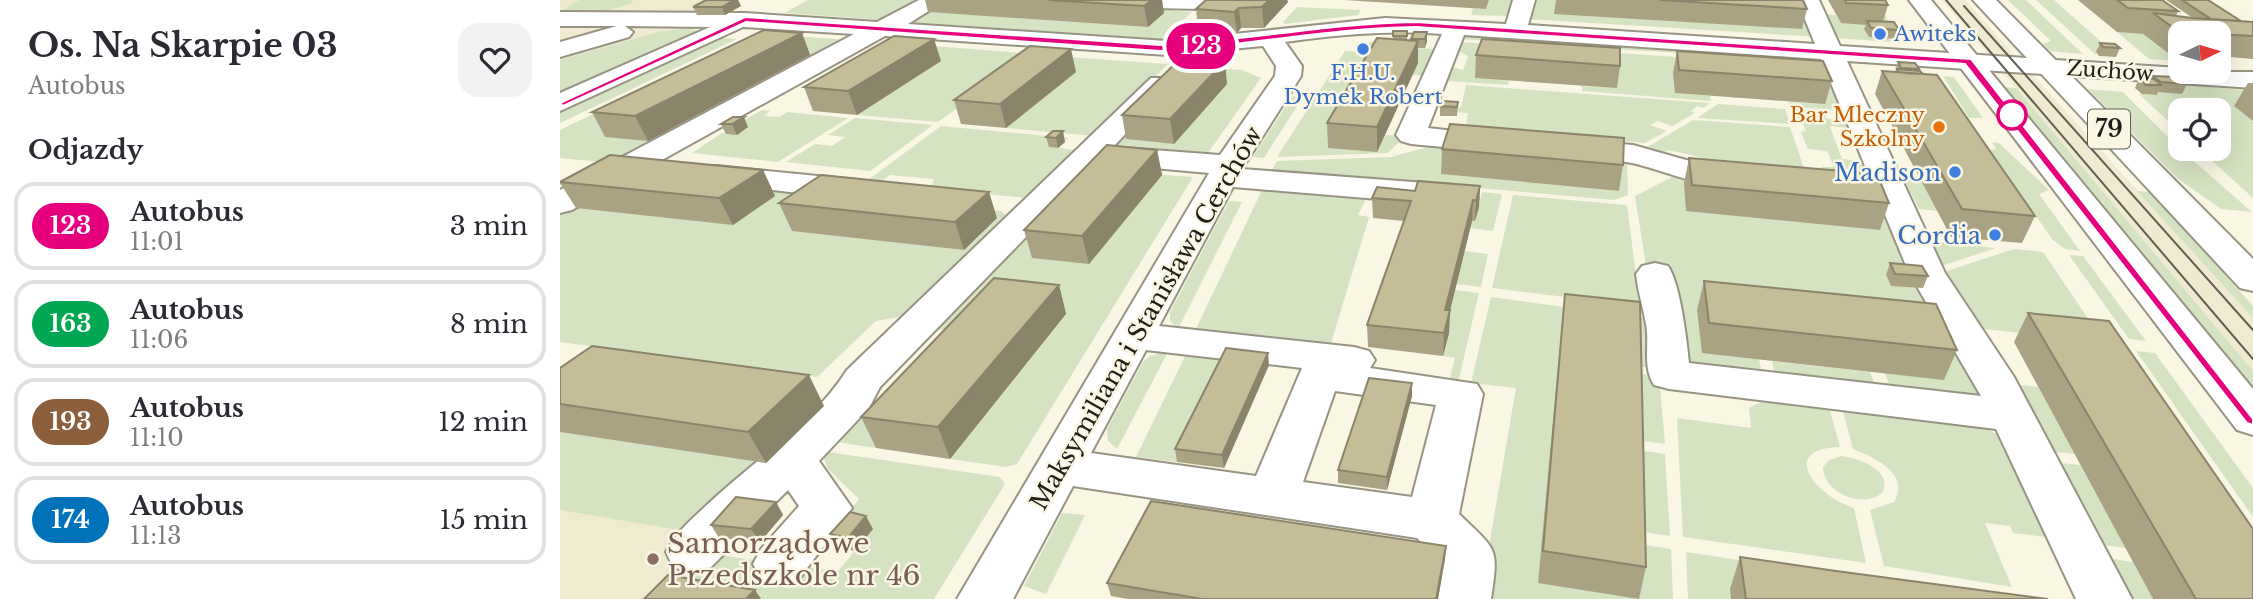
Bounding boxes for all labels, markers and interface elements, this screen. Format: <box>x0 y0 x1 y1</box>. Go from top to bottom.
place label: Awiteks <box>1893 21 1977 47</box>
north arrow <box>2168 21 2231 84</box>
map controls <box>2168 21 2231 161</box>
button: heart <box>458 23 532 97</box>
line badge: 123 <box>1161 23 1241 69</box>
text: Os. Na Skarpie 03 <box>28 25 337 66</box>
marker: Awiteks <box>1872 26 1888 42</box>
text: 123 <box>1180 31 1222 60</box>
marker: F.H.U. Dymek Robert <box>1355 41 1371 57</box>
street label: Zuchów <box>2066 55 2154 87</box>
place label: F.H.U. Dymek Robert <box>1283 60 1443 110</box>
text: Autobus <box>28 72 126 100</box>
button: locate <box>2168 98 2231 161</box>
unlabelled marker <box>1997 100 2027 130</box>
place label: Bar Mleczny Szkolny <box>1790 102 1926 152</box>
road number: 79 <box>2088 110 2130 148</box>
marker: Bar Mleczny Szkolny <box>1931 119 1947 135</box>
street label: Maksymiliana i Stanisława Cerchów <box>1024 120 1268 515</box>
text: Odjazdy <box>28 134 143 166</box>
place label: Madison <box>1834 158 1941 187</box>
marker: Madison <box>1947 164 1963 180</box>
text: Autobus <box>130 196 244 228</box>
text: 3 min <box>450 210 528 242</box>
text: 123 <box>50 211 91 240</box>
place label: Cordia <box>1897 221 1982 250</box>
marker: Cordia <box>1987 227 2003 243</box>
text: 11:01 <box>130 228 184 256</box>
text: Autobus <box>130 294 244 326</box>
text: 8 min <box>450 308 528 340</box>
text: 163 <box>50 309 91 338</box>
text: 11:06 <box>130 326 188 354</box>
text: Autobus <box>130 392 244 424</box>
text: 12 min <box>438 406 528 438</box>
text: 193 <box>50 407 91 436</box>
text: 11:10 <box>130 424 184 452</box>
text: Autobus <box>130 490 244 522</box>
text: 15 min <box>439 504 528 536</box>
text: 174 <box>51 505 90 534</box>
text: 11:13 <box>130 522 182 550</box>
place label: Samorządowe Przedszkole nr 46 <box>667 526 921 593</box>
marker: Samorządowe Przedszkole nr 46 <box>645 551 661 567</box>

